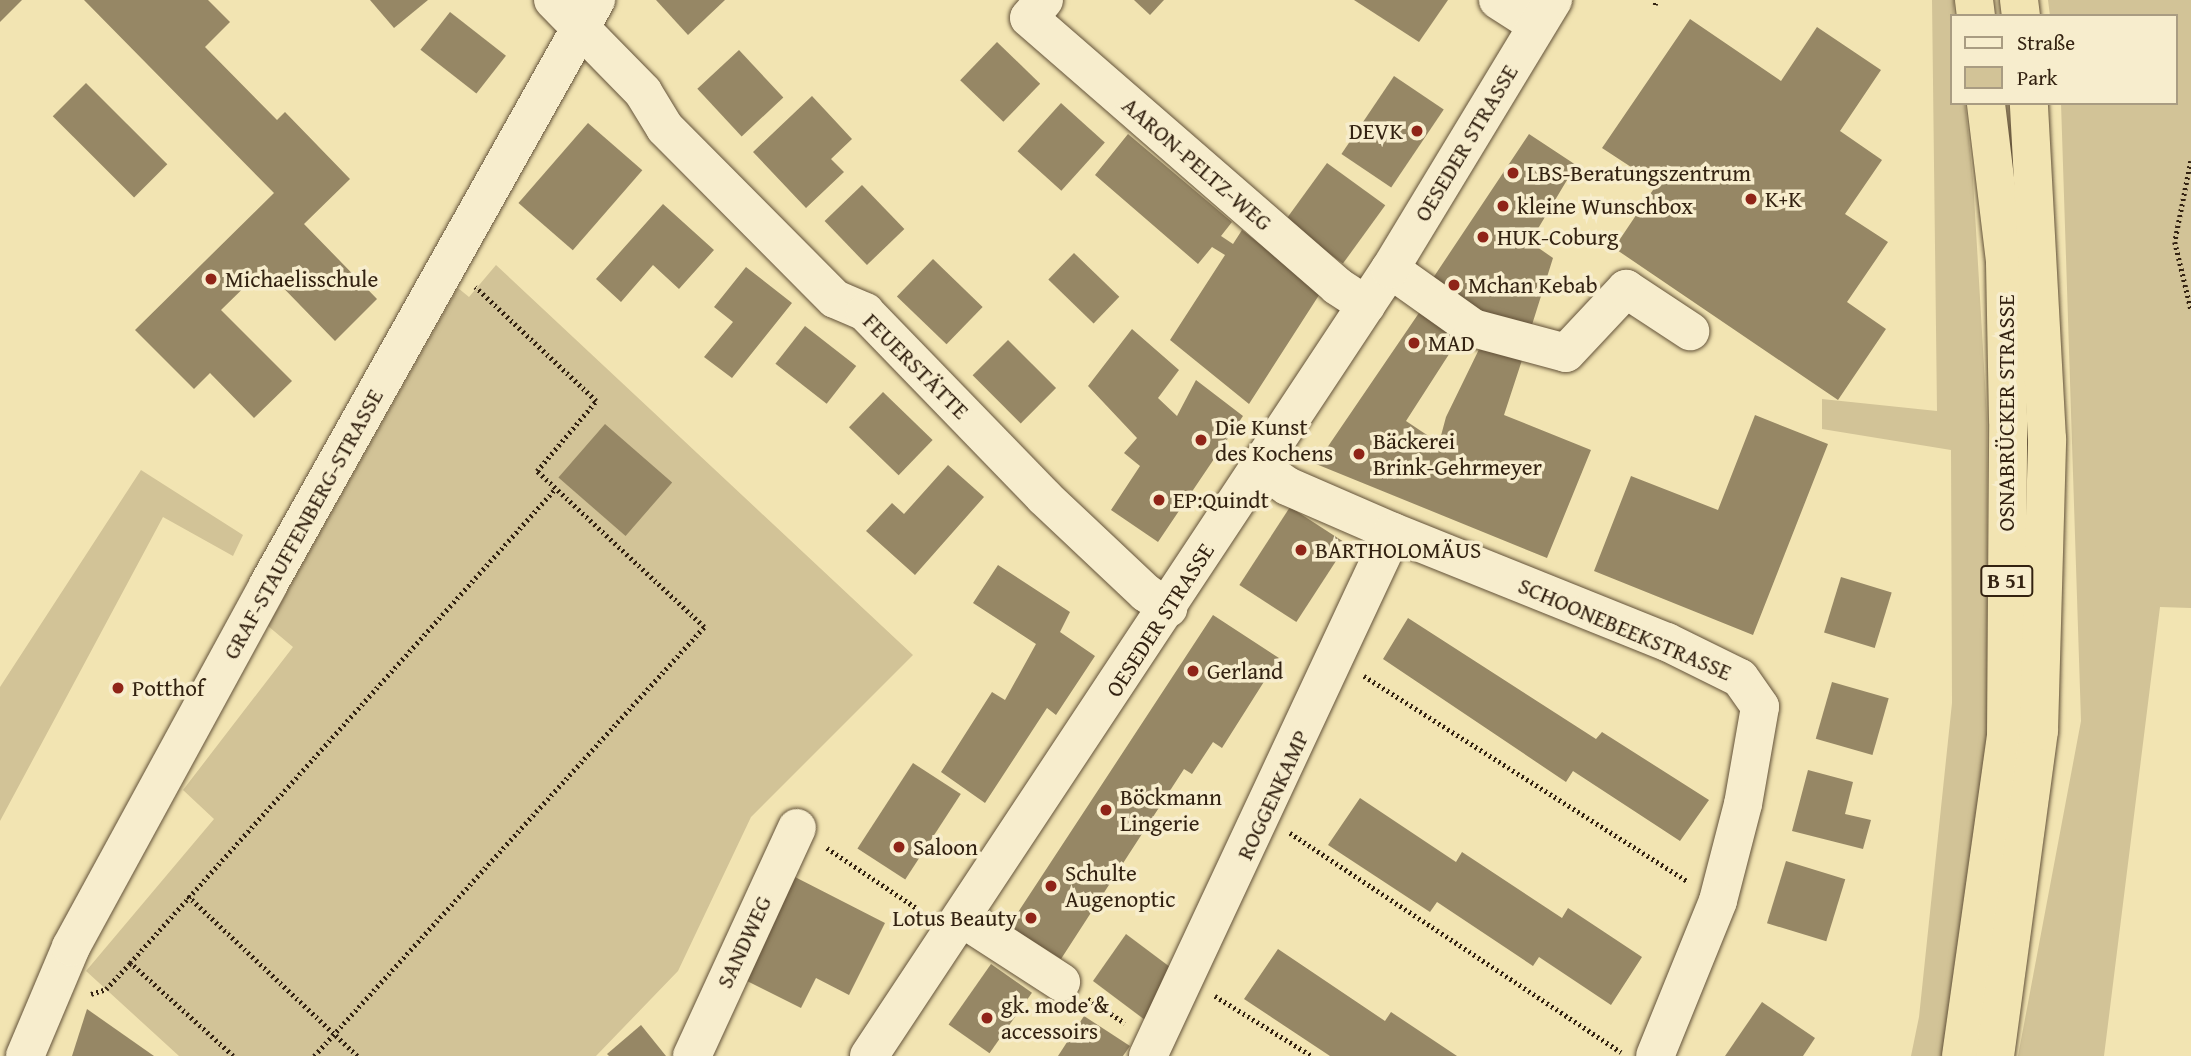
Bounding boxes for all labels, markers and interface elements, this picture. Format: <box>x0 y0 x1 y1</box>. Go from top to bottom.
legend <box>1950 14 2177 105</box>
text: Straße <box>2017 27 2075 58</box>
street label: OESEDER STRASSE <box>1408 60 1524 226</box>
text: Park <box>2017 62 2058 93</box>
street label: AARON-PELTZ-WEG <box>1116 91 1278 237</box>
place label: DEVK <box>1349 117 1403 145</box>
marker: DEVK <box>1409 123 1425 139</box>
place label: LBS-Beratungszentrum <box>1527 159 1751 187</box>
marker: LBS-Beratungszentrum <box>1505 165 1521 181</box>
place label: K+K <box>1765 185 1802 213</box>
marker: K+K <box>1743 191 1759 207</box>
place label: kleine Wunschbox <box>1517 192 1693 220</box>
marker: kleine Wunschbox <box>1495 198 1511 214</box>
place label: HUK-Coburg <box>1497 223 1618 251</box>
marker: HUK-Coburg <box>1475 229 1491 245</box>
place label: Michaelisschule <box>225 265 378 293</box>
marker: Michaelisschule <box>203 271 219 287</box>
place label: Mchan Kebab <box>1468 271 1598 299</box>
marker: Mchan Kebab <box>1446 277 1462 293</box>
street label: OSNABRÜCKER STRASSE <box>1992 294 2020 532</box>
street label: FEUERSTÄTTE <box>857 307 975 425</box>
place label: MAD <box>1428 329 1475 357</box>
marker: MAD <box>1406 335 1422 351</box>
street label: GRAF-STAUFFENBERG-STRASSE <box>217 384 389 664</box>
place label: Die Kunst des Kochens <box>1215 413 1333 467</box>
place label: Bäckerei Brink-Gehrmeyer <box>1373 427 1542 481</box>
marker: Die Kunst des Kochens <box>1193 432 1209 448</box>
marker: Bäckerei Brink-Gehrmeyer <box>1351 446 1367 462</box>
place label: EP:Quindt <box>1173 486 1269 514</box>
marker: EP:Quindt <box>1151 492 1167 508</box>
place label: BARTHOLOMÄUS <box>1315 536 1481 564</box>
street label: OESEDER STRASSE <box>1100 538 1220 702</box>
marker: BARTHOLOMÄUS <box>1293 542 1309 558</box>
road number: B 51 <box>1979 564 2035 598</box>
street label: SCHOONEBEEKSTRASSE <box>1514 572 1736 686</box>
place label: Gerland <box>1207 657 1283 685</box>
marker: Gerland <box>1185 663 1201 679</box>
place label: Potthof <box>132 674 204 702</box>
marker: Potthof <box>110 680 126 696</box>
street label: ROGGENKAMP <box>1231 726 1315 864</box>
place label: Böckmann Lingerie <box>1120 783 1222 837</box>
marker: Böckmann Lingerie <box>1098 802 1114 818</box>
place label: Saloon <box>913 833 978 861</box>
marker: Saloon <box>891 839 907 855</box>
place label: Schulte Augenoptic <box>1065 859 1175 913</box>
marker: Schulte Augenoptic <box>1043 878 1059 894</box>
street label: SANDWEG <box>711 891 777 993</box>
place label: Lotus Beauty <box>893 904 1017 932</box>
marker: Lotus Beauty <box>1023 910 1039 926</box>
place label: gk. mode & accessoirs <box>1001 991 1109 1045</box>
marker: gk. mode & accessoirs <box>979 1010 995 1026</box>

